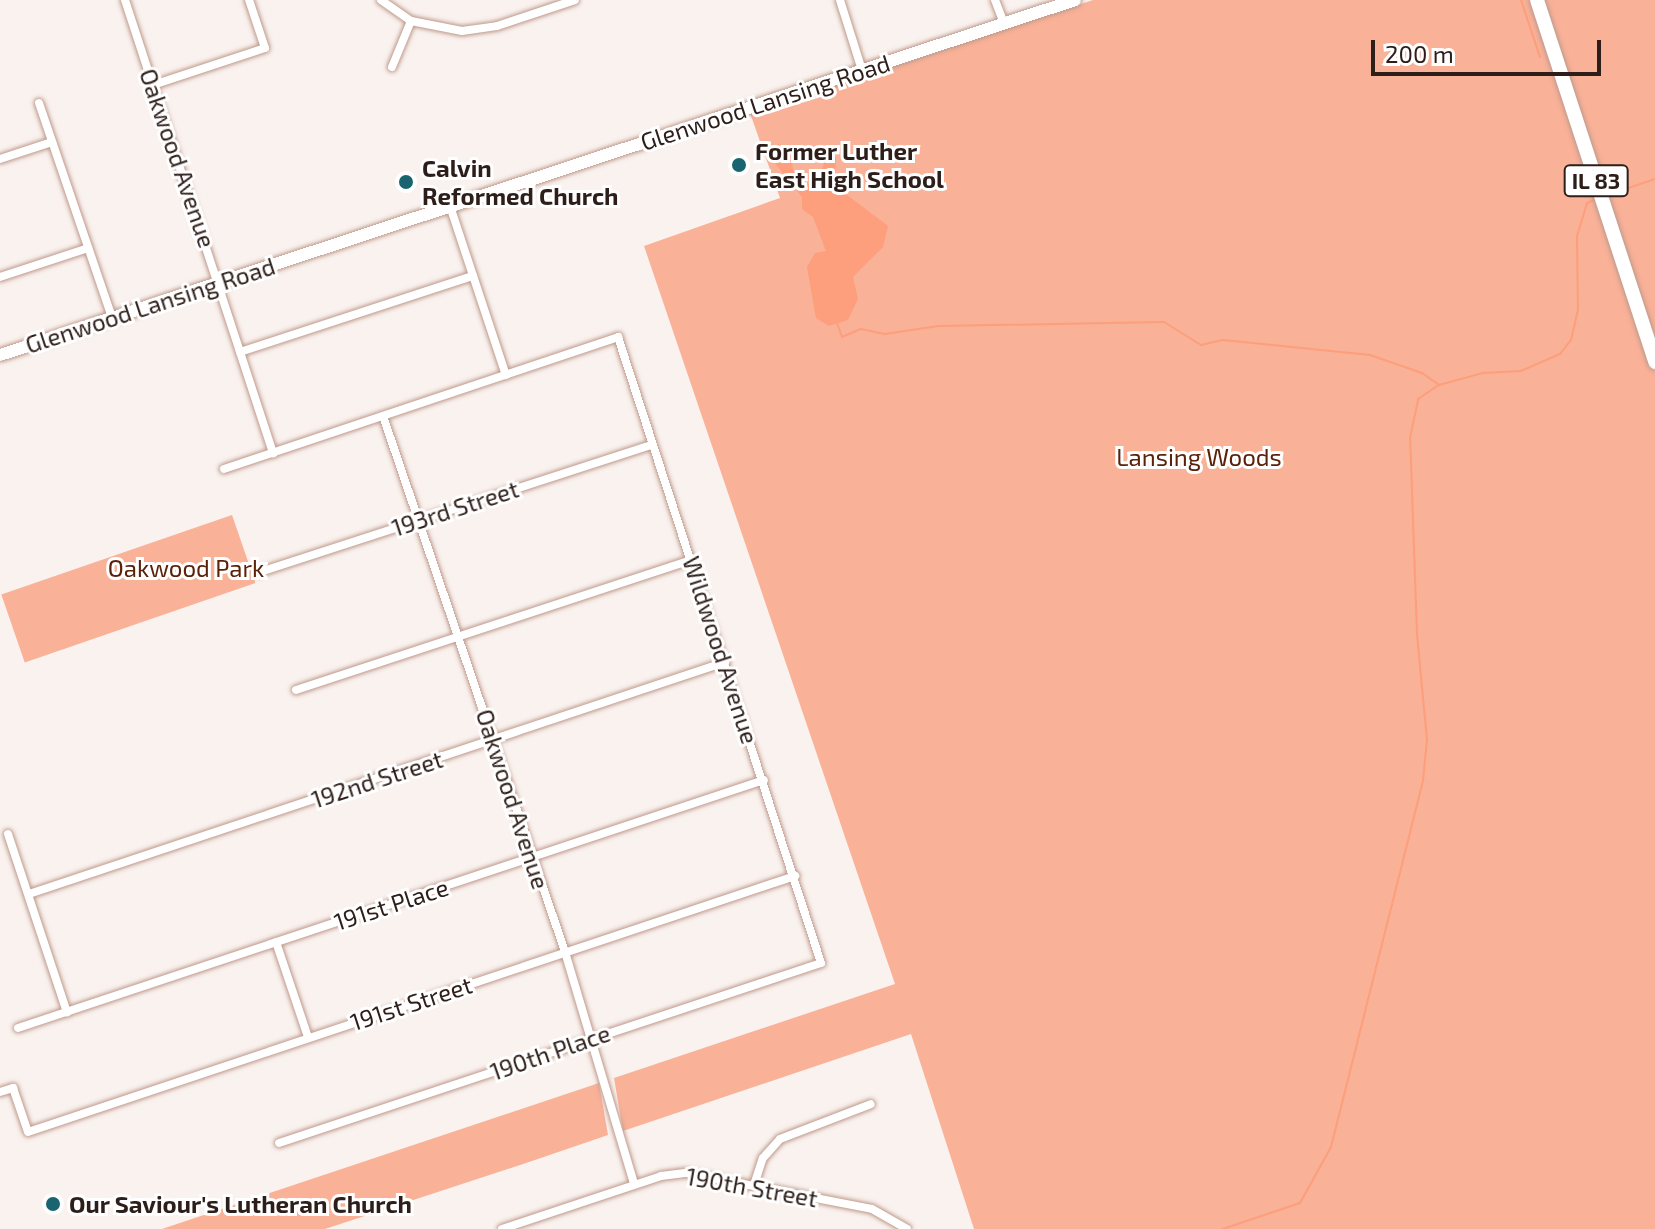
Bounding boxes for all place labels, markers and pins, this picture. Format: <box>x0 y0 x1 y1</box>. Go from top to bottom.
place label: Former Luther East High School <box>755 137 944 193</box>
place label: Calvin Reformed Church <box>422 154 619 210</box>
marker: Former Luther East High School <box>730 156 748 174</box>
marker: Calvin Reformed Church <box>397 173 415 191</box>
place label: Our Saviour's Lutheran Church <box>69 1190 412 1218</box>
marker: Our Saviour's Lutheran Church <box>44 1195 62 1213</box>

